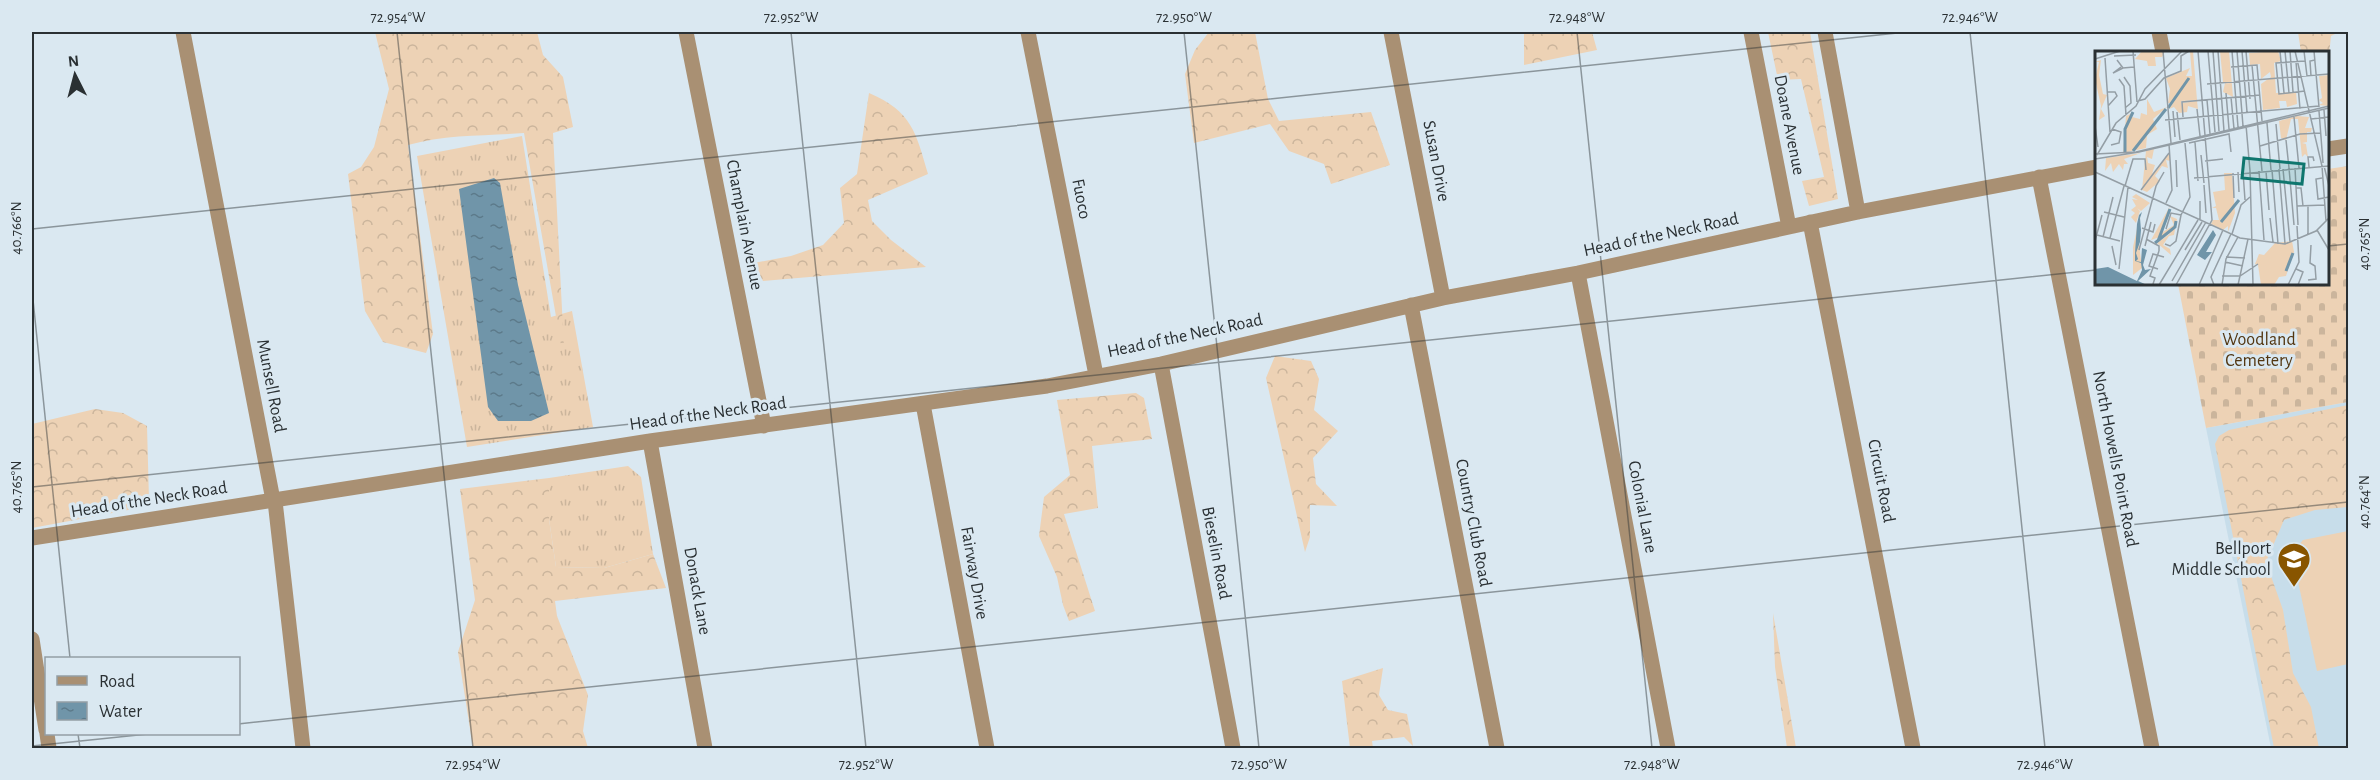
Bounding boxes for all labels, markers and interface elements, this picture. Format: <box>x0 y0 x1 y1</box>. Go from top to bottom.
text: 72.954°W <box>370 10 426 25</box>
text: 72.952°W <box>764 10 819 25</box>
text: 72.950°W <box>1156 10 1212 25</box>
text: 72.948°W <box>1549 10 1606 25</box>
text: 72.946°W <box>1942 10 1999 25</box>
north arrow <box>45 45 105 105</box>
inset map <box>2095 51 2329 285</box>
text: N <box>67 53 80 70</box>
street label: Doane Avenue <box>1770 73 1808 177</box>
street label: Susan Drive <box>1419 119 1453 203</box>
street label: Champlain Avenue <box>723 158 765 292</box>
street label: Fuoco <box>1068 177 1094 221</box>
text: 40.766°N <box>9 201 24 255</box>
street label: Head of the Neck Road <box>1582 210 1740 260</box>
text: 40.765°N <box>2357 218 2372 270</box>
street label: Head of the Neck Road <box>1106 311 1264 361</box>
park label: Woodland Cemetery <box>2222 331 2296 370</box>
street label: Munsell Road <box>253 338 289 434</box>
street label: North Howells Point Road <box>2089 369 2141 549</box>
street label: Head of the Neck Road <box>628 394 788 434</box>
street label: Circuit Road <box>1864 438 1898 524</box>
street label: Country Club Road <box>1452 458 1494 588</box>
street label: Colonial Lane <box>1624 459 1660 555</box>
text: 40.765°N <box>9 461 24 513</box>
text: 40.764°N <box>2357 475 2372 529</box>
street label: Head of the Neck Road <box>69 479 229 521</box>
street label: Bieselin Road <box>1198 505 1234 601</box>
street label: Fairway Drive <box>957 525 991 621</box>
place label: Bellport Middle School <box>2172 540 2271 579</box>
school or university icon: Bellport Middle School <box>2276 541 2312 588</box>
street label: Donack Lane <box>680 546 714 636</box>
legend <box>45 657 240 735</box>
text: Road <box>99 673 135 691</box>
text: Water <box>99 703 142 721</box>
text: 72.954°W <box>445 757 501 772</box>
text: 72.952°W <box>839 757 894 772</box>
text: 72.950°W <box>1231 757 1287 772</box>
text: 72.948°W <box>1624 757 1681 772</box>
text: 72.946°W <box>2017 757 2074 772</box>

